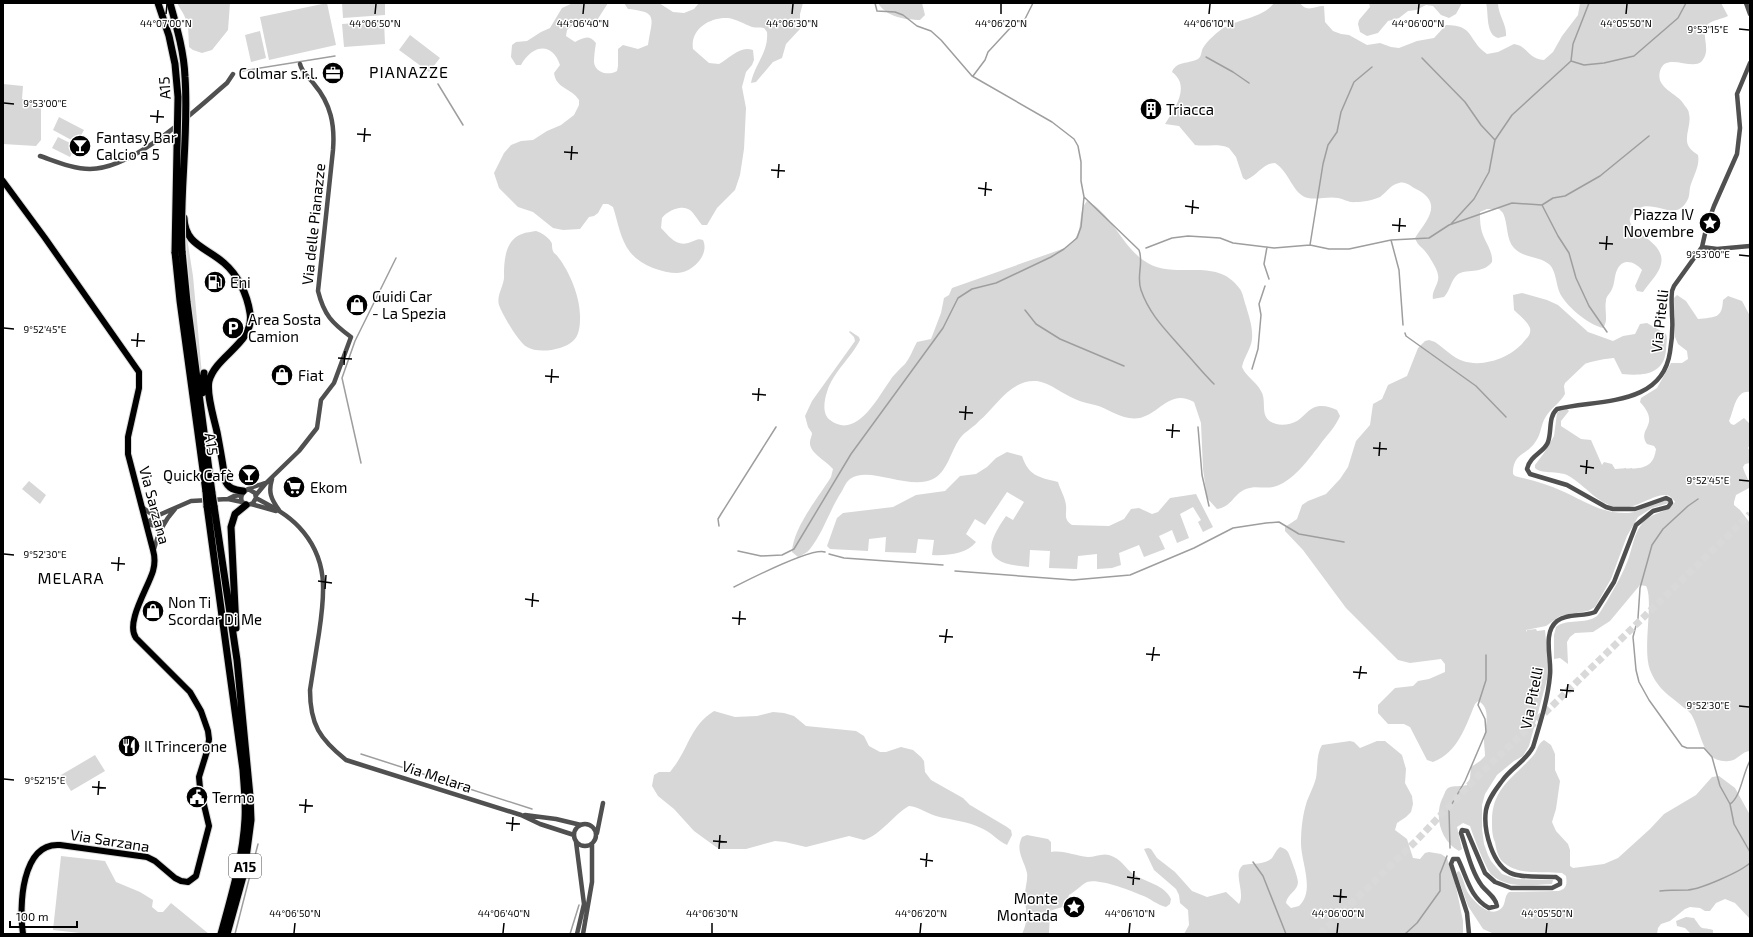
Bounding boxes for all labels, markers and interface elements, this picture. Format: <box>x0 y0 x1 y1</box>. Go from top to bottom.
text: 44°07'00"N <box>140 17 192 29</box>
text: 44°06'50"N <box>349 17 401 29</box>
text: 44°06'40"N <box>557 17 609 29</box>
text: 44°06'30"N <box>766 17 818 29</box>
text: 44°06'20"N <box>975 17 1027 29</box>
text: 44°06'10"N <box>1184 17 1234 29</box>
text: 44°06'00"N <box>1392 17 1444 29</box>
text: 44°05'50"N <box>1600 17 1652 29</box>
text: 9°53'15"E <box>1688 23 1729 35</box>
office icon: Colmar s.r.l. <box>320 60 346 86</box>
district label: PIANAZZE <box>369 62 449 81</box>
place label: Colmar s.r.l. <box>238 64 318 82</box>
street label: A15 <box>154 76 174 100</box>
building icon: Triacca <box>1138 96 1164 122</box>
text: 9°53'00"E <box>23 97 67 109</box>
place label: Triacca <box>1166 100 1214 118</box>
place label: Fantasy Bar Calcio a 5 <box>96 128 177 163</box>
bar icon: Fantasy Bar Calcio a 5 <box>67 133 93 159</box>
street label: Via delle Pianazze <box>298 162 328 286</box>
place label: Piazza IV Novembre <box>1624 205 1694 240</box>
place icon: Piazza IV Novembre <box>1697 210 1723 236</box>
text: 9°53'00"E <box>1686 248 1730 260</box>
fuel station icon: Eni <box>202 269 228 295</box>
place label: Eni <box>230 273 251 291</box>
place label: Guidi Car - La Spezia <box>372 287 446 322</box>
street label: Via Pitelli <box>1647 289 1671 353</box>
shop icon: Guidi Car - La Spezia <box>344 292 370 318</box>
place label: Area Sosta Camion <box>248 310 321 345</box>
parking icon: Area Sosta Camion <box>220 315 246 341</box>
text: 9°52'45"E <box>24 323 67 335</box>
shop icon: Fiat <box>269 362 295 388</box>
place label: Fiat <box>298 366 324 384</box>
street label: A15 <box>201 431 223 457</box>
bar icon: Quick Cafè <box>236 462 262 488</box>
street label: Via Sarzana <box>136 464 174 546</box>
place label: Quick Cafè <box>163 466 234 485</box>
supermarket icon: Ekom <box>281 474 307 500</box>
text: 9°52'45"E <box>1687 474 1730 486</box>
place label: Ekom <box>310 478 347 496</box>
text: 9°52'30"E <box>23 548 67 560</box>
district label: MELARA <box>37 568 105 587</box>
place label: Non Ti Scordar Di Me <box>168 593 262 628</box>
shop icon: Non Ti Scordar Di Me <box>140 598 166 624</box>
street label: Via Pitelli <box>1516 665 1546 731</box>
text: 9°52'30"E <box>1686 699 1730 711</box>
restaurant icon: Il Trincerone <box>116 733 142 759</box>
place label: Il Trincerone <box>144 737 227 755</box>
street label: Via Melara <box>400 756 474 796</box>
text: 9°52'15"E <box>25 774 66 786</box>
public building icon: Termo <box>184 784 210 810</box>
place label: Termo <box>212 788 255 806</box>
street label: Via Sarzana <box>69 825 151 855</box>
road number: A15 <box>229 854 261 878</box>
place label: Monte Montada <box>997 889 1058 924</box>
place icon: Monte Montada <box>1061 894 1087 920</box>
scale bar <box>10 903 77 929</box>
text: 44°06'50"N <box>269 907 321 919</box>
text: 44°06'40"N <box>478 907 530 919</box>
text: 44°06'30"N <box>686 907 738 919</box>
text: 44°06'20"N <box>895 907 947 919</box>
text: 44°06'10"N <box>1105 907 1155 919</box>
text: 44°06'00"N <box>1312 907 1364 919</box>
text: 44°05'50"N <box>1521 907 1573 919</box>
text: 100 m <box>16 909 48 923</box>

